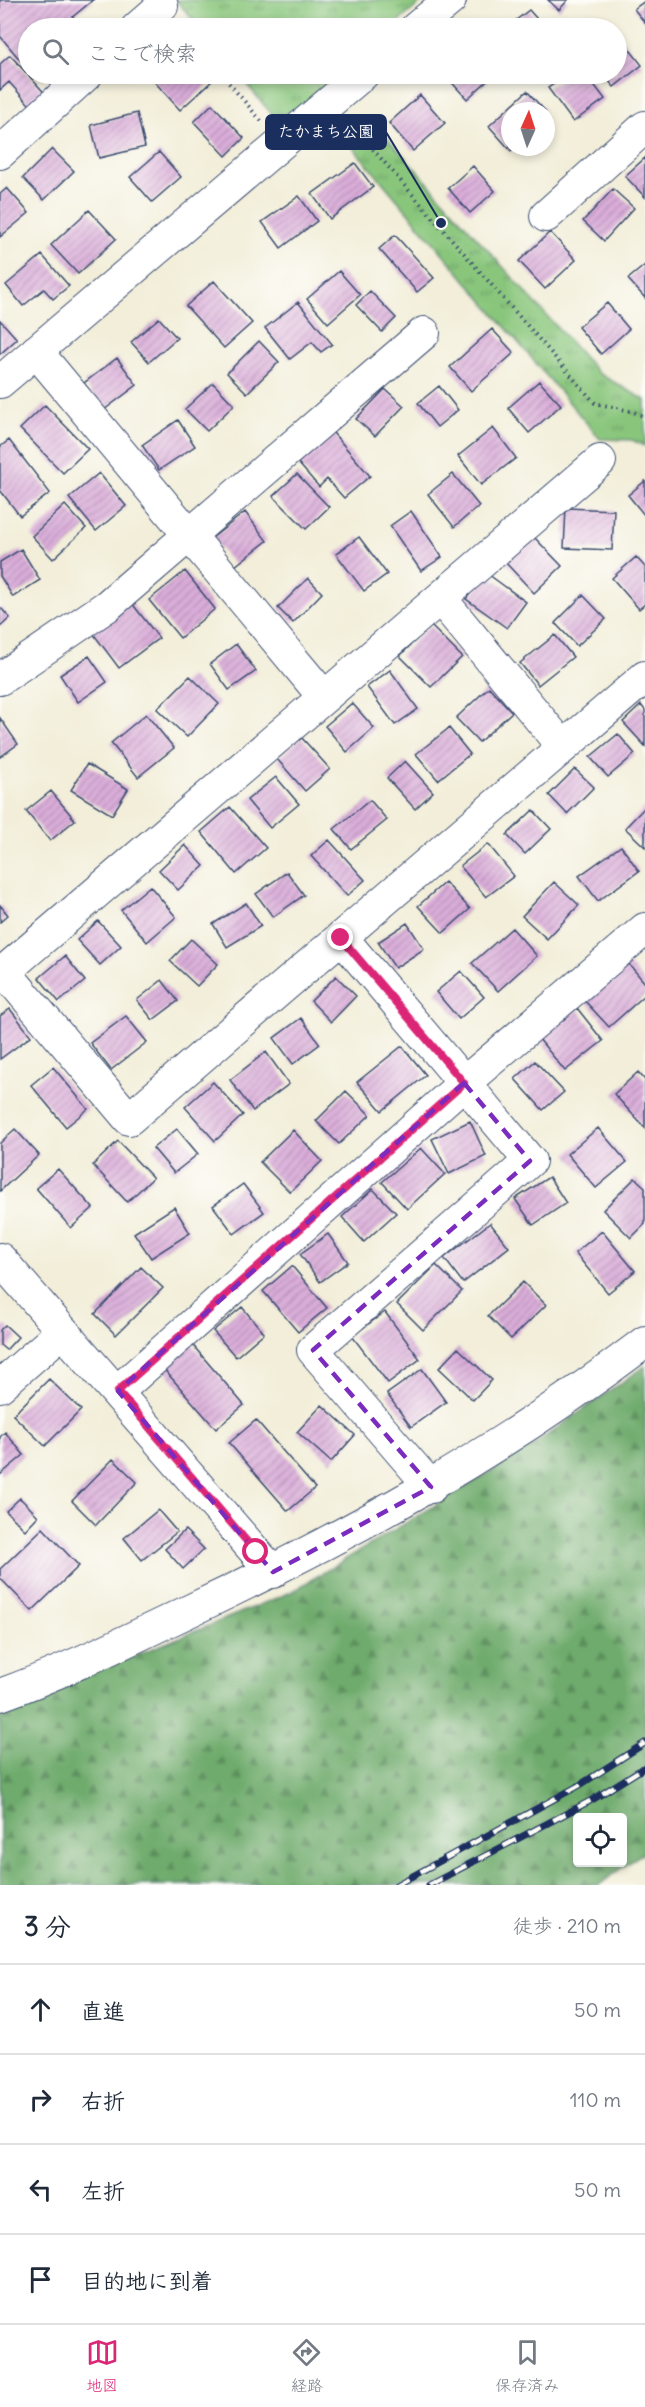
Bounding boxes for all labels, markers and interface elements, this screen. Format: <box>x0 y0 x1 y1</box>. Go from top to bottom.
search box <box>18 18 627 84</box>
icon: search <box>39 35 72 68</box>
text: ここで検索 <box>87 39 197 67</box>
north arrow <box>501 102 555 156</box>
callout: たかまち公園 <box>266 115 386 149</box>
text: たかまち公園 <box>278 121 374 141</box>
route end <box>327 924 353 950</box>
route start <box>242 1538 268 1564</box>
map controls <box>573 1813 627 1867</box>
button: locate <box>573 1813 627 1867</box>
text: 3 分 <box>24 1910 71 1943</box>
text: 徒歩 · 210 m <box>513 1913 621 1938</box>
icon: ahead <box>24 1993 57 2026</box>
text: 直進 <box>81 1997 125 2025</box>
text: 50 m <box>574 1997 621 2022</box>
icon: right <box>24 2083 57 2116</box>
text: 右折 <box>81 2087 125 2115</box>
text: 110 m <box>570 2087 621 2112</box>
icon: left <box>24 2173 57 2206</box>
text: 左折 <box>81 2177 125 2205</box>
text: 50 m <box>574 2177 621 2202</box>
icon: arrive <box>24 2263 57 2296</box>
text: 目的地に到着 <box>81 2267 213 2295</box>
tab: 地図 <box>86 2336 119 2396</box>
tab: 経路 <box>290 2336 323 2396</box>
tab: 保存済み <box>495 2336 559 2396</box>

